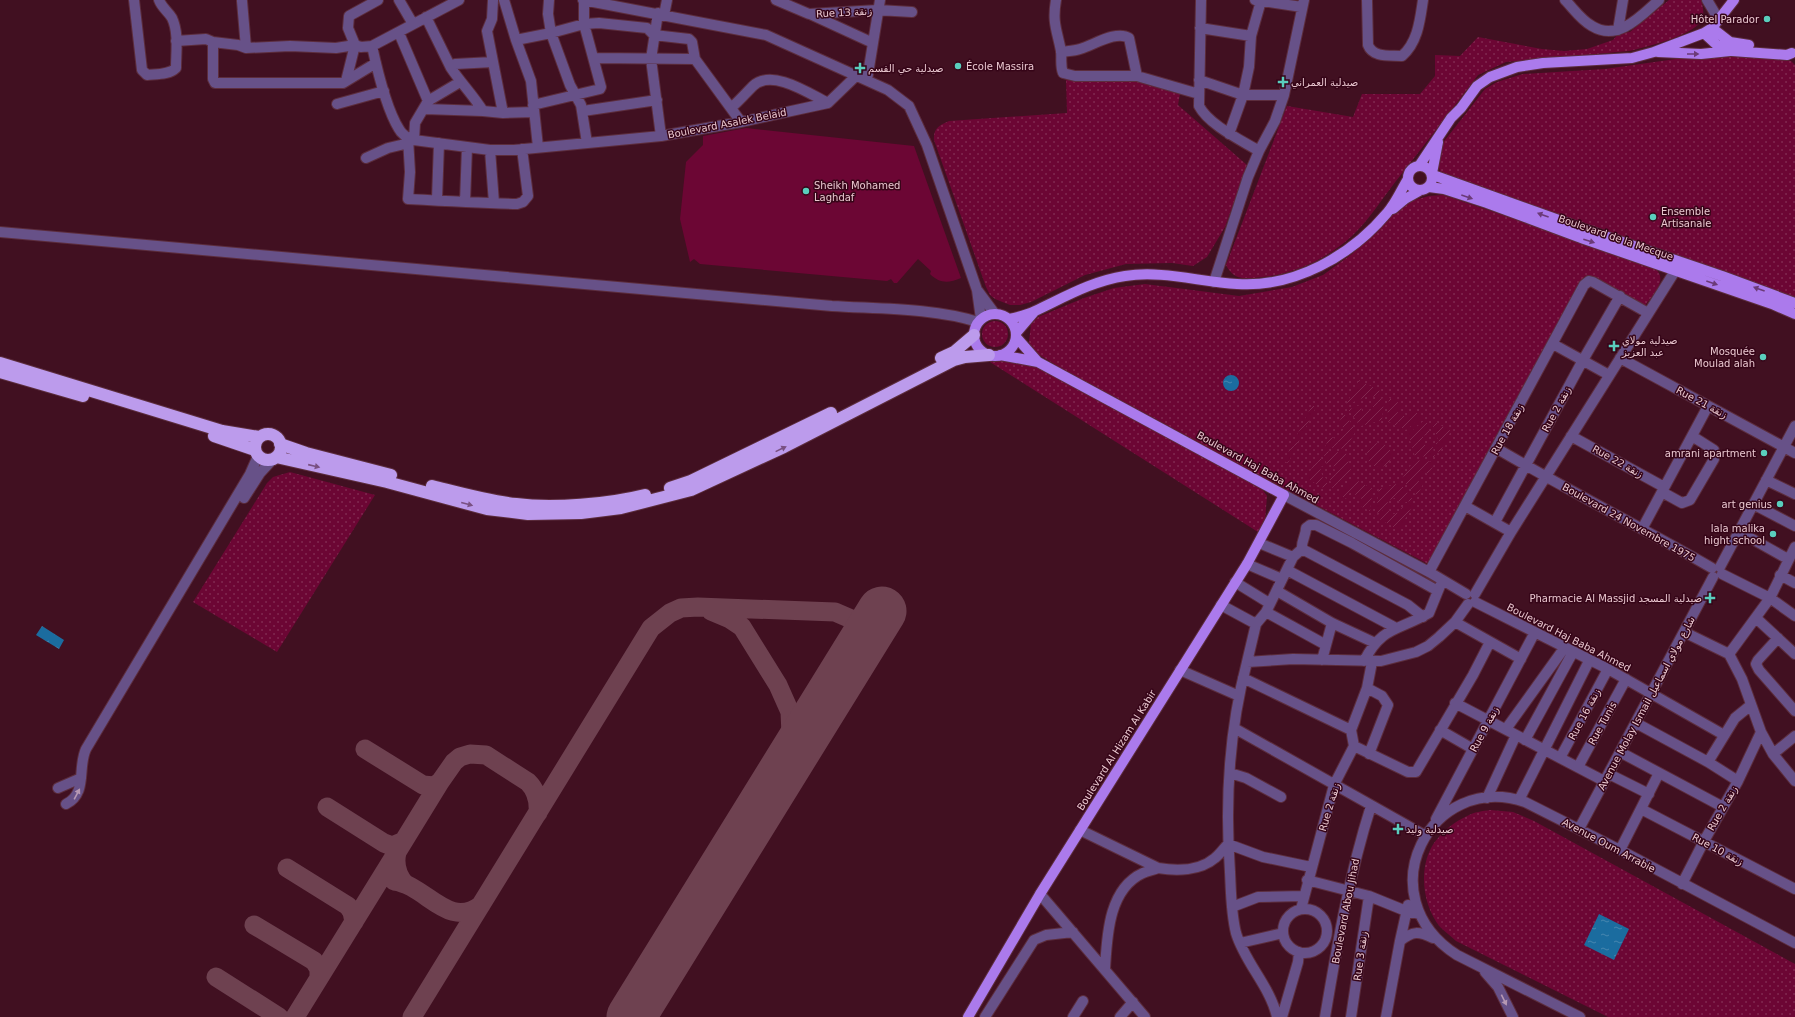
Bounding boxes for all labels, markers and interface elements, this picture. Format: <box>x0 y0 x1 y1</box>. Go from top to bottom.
street label: Rue 13 زنقة <box>816 6 872 19</box>
place label: Hôtel Parador <box>1691 14 1760 25</box>
marker: Hôtel Parador <box>1762 14 1772 24</box>
one-way arrow <box>1687 51 1700 57</box>
place label: École Massira <box>966 60 1034 72</box>
marker: École Massira <box>953 61 963 71</box>
marker: صيدلية حي القسم <box>855 63 865 73</box>
place label: صيدلية حي القسم <box>868 63 944 75</box>
marker: صيدلية العمراني <box>1278 77 1288 87</box>
place label: صيدلية العمراني <box>1291 77 1358 89</box>
street label: Boulevard Asalek Belaid <box>667 107 787 140</box>
place label: Sheikh Mohamed Laghdaf <box>814 180 900 203</box>
marker: Sheikh Mohamed Laghdaf <box>801 186 811 196</box>
one-way arrow <box>1461 194 1473 200</box>
place label: Ensemble Artisanale <box>1661 206 1711 229</box>
one-way arrow <box>1537 211 1549 217</box>
marker: Ensemble Artisanale <box>1648 212 1658 222</box>
street label: Boulevard de la Mecque <box>1557 213 1675 262</box>
one-way arrow <box>1583 238 1595 244</box>
one-way arrow <box>1706 281 1718 287</box>
one-way arrow <box>1752 286 1764 292</box>
place label: صيدلية مولاي عبد العزيز <box>1621 335 1677 358</box>
marker: صيدلية مولاي عبد العزيز <box>1609 341 1619 351</box>
place label: Mosquée Moulad alah <box>1694 346 1755 369</box>
marker: Mosquée Moulad alah <box>1758 352 1768 362</box>
street label: Rue 21 زنقة <box>1674 384 1729 421</box>
street label: Rue 2 زنقة <box>1540 385 1573 434</box>
street label: Rue 18 زنقة <box>1489 402 1526 456</box>
street label: Boulevard Haj Baba Ahmed <box>1195 429 1321 506</box>
street label: Rue 22 زنقة <box>1591 443 1645 480</box>
one-way arrow <box>775 446 786 452</box>
place label: amrani apartment <box>1665 448 1756 459</box>
marker: amrani apartment <box>1759 448 1769 458</box>
one-way arrow <box>308 463 320 469</box>
street label: Boulevard 24 Novembre 1975 <box>1560 481 1697 564</box>
place label: art genius <box>1721 499 1772 510</box>
marker: art genius <box>1775 499 1785 509</box>
one-way arrow <box>462 501 474 507</box>
place label: lala malika hight school <box>1704 523 1765 546</box>
marker: lala malika hight school <box>1768 529 1778 539</box>
place label: Pharmacie Al Massjid صيدلية المسجد <box>1529 593 1702 604</box>
marker: Pharmacie Al Massjid صيدلية المسجد <box>1705 593 1715 603</box>
street label: Boulevard Haj Baba Ahmed <box>1505 601 1632 674</box>
street label: Avenue Molay Ismail شارع مولاي اسماعيل <box>1596 615 1698 792</box>
street label: Boulevard Al Hizam Al Kabir <box>1075 687 1159 812</box>
street label: Rue 16 زنقة <box>1566 687 1603 742</box>
street label: Rue Tunis <box>1586 700 1619 747</box>
street label: Rue 9 زنقة <box>1468 705 1501 754</box>
street label: Rue 2 زنقة <box>1317 782 1342 833</box>
street label: Rue 2 زنقة <box>1705 784 1740 833</box>
one-way arrow <box>74 788 80 799</box>
street label: Avenue Oum Arrabie <box>1560 816 1657 875</box>
marker: صيدلية وليد <box>1393 824 1403 834</box>
place label: صيدلية وليد <box>1406 824 1454 836</box>
street label: Rue 10 زنقة <box>1690 831 1745 868</box>
street label: Boulevard Abou Jihad <box>1330 857 1361 965</box>
street label: Rue 3 زنقة <box>1352 931 1369 981</box>
one-way arrow <box>1501 995 1508 1006</box>

